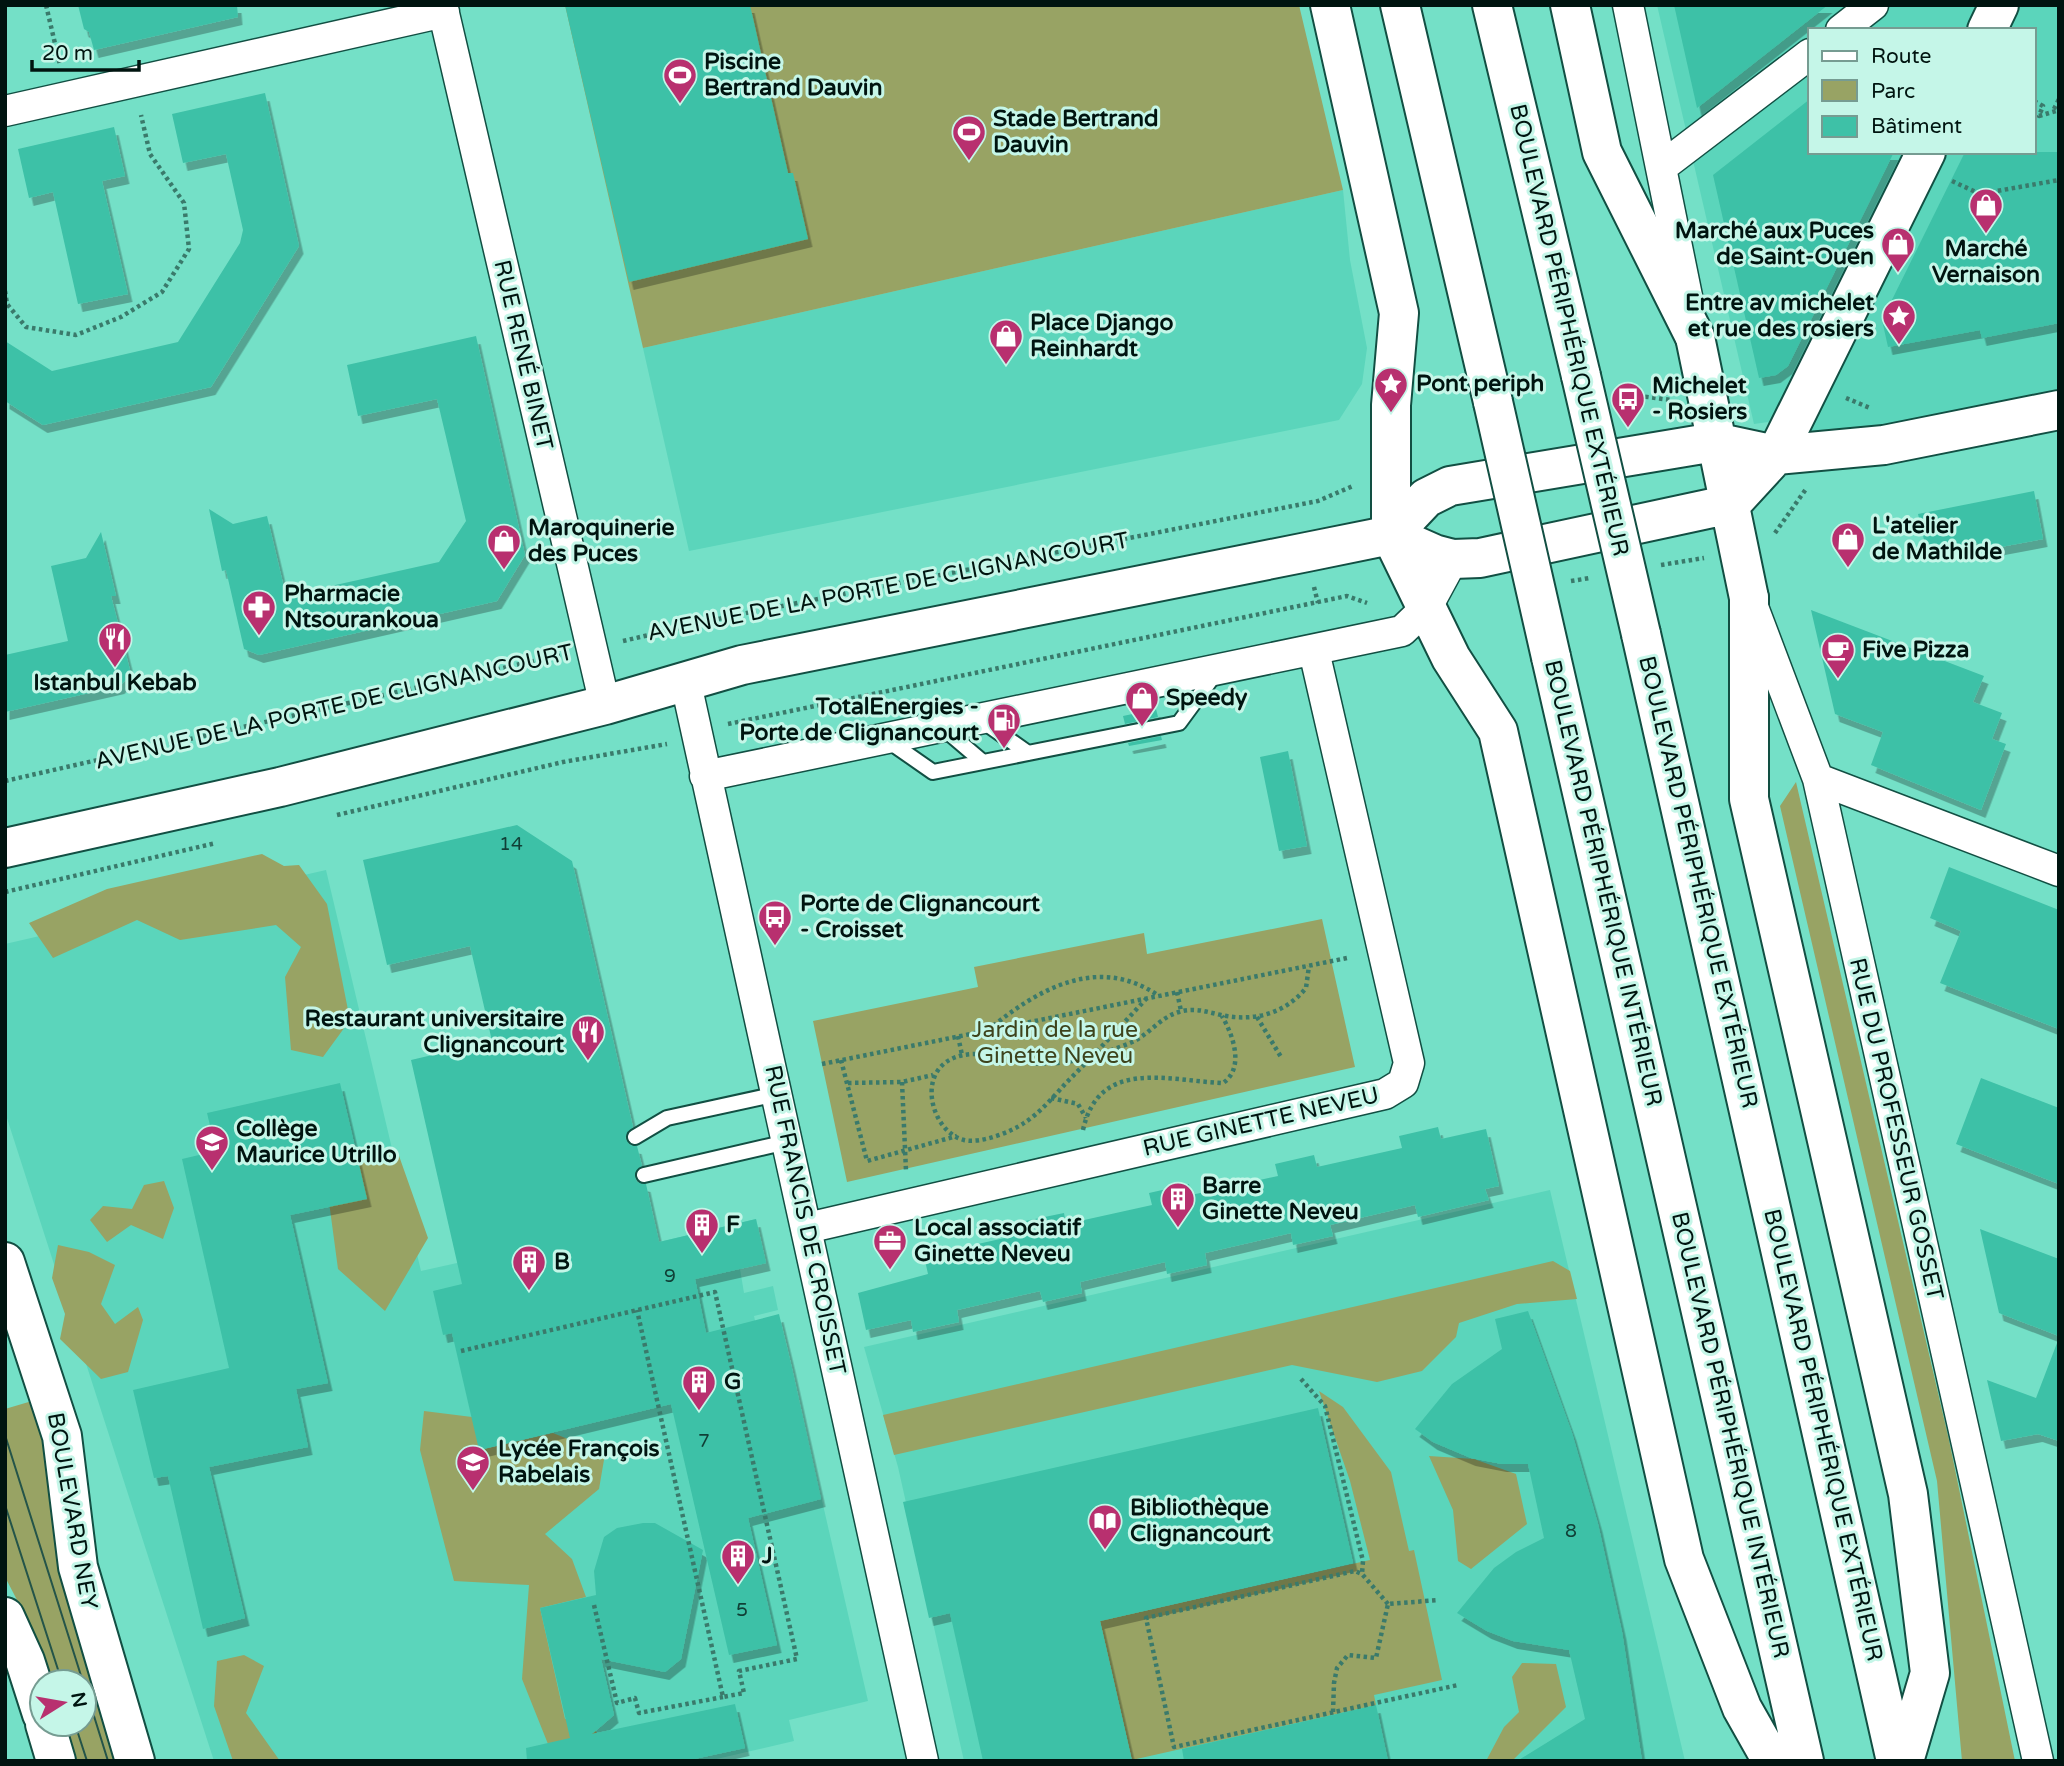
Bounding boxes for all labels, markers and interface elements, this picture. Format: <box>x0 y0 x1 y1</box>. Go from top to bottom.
scale bar <box>32 28 138 72</box>
legend <box>1808 28 2036 154</box>
text: 20 m <box>42 41 93 66</box>
text: Route <box>1871 44 1931 69</box>
place label: Piscine Bertrand Dauvin <box>704 48 882 102</box>
sports icon: Piscine Bertrand Dauvin <box>661 56 699 105</box>
text: Parc <box>1871 79 1915 104</box>
street label: BOULEVARD PÉRIPHÉRIQUE EXTÉRIEUR <box>1503 101 1635 559</box>
place label: Stade Bertrand Dauvin <box>993 105 1159 159</box>
sports icon: Stade Bertrand Dauvin <box>950 113 988 162</box>
text: Bâtiment <box>1871 114 1962 139</box>
shop icon: Marché Vernaison <box>1967 186 2005 235</box>
place label: Marché aux Puces de Saint-Ouen <box>1675 217 1874 271</box>
shop icon: Marché aux Puces de Saint-Ouen <box>1879 225 1917 274</box>
place label: Marché Vernaison <box>1932 235 2040 289</box>
street label: RUE RENÉ BINET <box>488 257 558 453</box>
place label: Entre av michelet et rue des rosiers <box>1685 289 1874 343</box>
place icon: Entre av michelet et rue des rosiers <box>1880 297 1918 346</box>
place label: Place Django Reinhardt <box>1030 309 1173 363</box>
shop icon: Place Django Reinhardt <box>987 317 1025 366</box>
place icon: Pont periph <box>1372 365 1410 414</box>
place label: Pont periph <box>1416 370 1544 398</box>
place label: Michelet - Rosiers <box>1652 372 1747 426</box>
bus stop icon: Michelet - Rosiers <box>1609 380 1647 429</box>
place label: L'atelier de Mathilde <box>1872 512 2002 566</box>
place label: Maroquinerie des Puces <box>528 514 674 568</box>
shop icon: L'atelier de Mathilde <box>1829 520 1867 569</box>
shop icon: Maroquinerie des Puces <box>485 522 523 571</box>
street label: AVENUE DE LA PORTE DE CLIGNANCOURT <box>645 527 1131 647</box>
place label: Pharmacie Ntsourankoua <box>284 580 439 634</box>
pharmacy icon: Pharmacie Ntsourankoua <box>240 588 278 637</box>
restaurant icon: Istanbul Kebab <box>96 620 134 669</box>
cafe icon: Five Pizza <box>1819 631 1857 680</box>
place label: Five Pizza <box>1862 636 1969 664</box>
street label: AVENUE DE LA PORTE DE CLIGNANCOURT <box>92 638 576 776</box>
street label: BOULEVARD PÉRIPHÉRIQUE EXTÉRIEUR <box>1632 653 1764 1111</box>
street label: BOULEVARD PÉRIPHÉRIQUE INTÉRIEUR <box>1538 657 1668 1109</box>
place label: Istanbul Kebab <box>33 669 197 697</box>
shop icon: Speedy <box>1123 679 1161 728</box>
place label: Speedy <box>1166 684 1248 712</box>
place label: TotalEnergies - Porte de Clignancourt <box>739 693 979 747</box>
fuel station icon: TotalEnergies - Porte de Clignancourt <box>985 701 1023 750</box>
house number: 14 <box>499 833 523 855</box>
place label: Porte de Clignancourt - Croisset <box>800 890 1040 944</box>
bus stop icon: Porte de Clignancourt - Croisset <box>756 898 794 947</box>
street label: RUE DU PROFESSEUR GOSSET <box>1843 955 1949 1303</box>
place label: Restaurant universitaire Clignancourt <box>305 1005 564 1059</box>
restaurant icon: Restaurant universitaire Clignancourt <box>569 1013 607 1062</box>
park label: Jardin de la rue Ginette Neveu <box>972 1016 1138 1070</box>
street label: RUE FRANCIS DE CROISSET <box>758 1063 852 1377</box>
street label: RUE GINETTE NEVEU <box>1140 1081 1382 1163</box>
place label: Collège Maurice Utrillo <box>236 1115 397 1169</box>
school or university icon: Collège Maurice Utrillo <box>193 1123 231 1172</box>
place label: Barre Ginette Neveu <box>1202 1172 1359 1226</box>
building icon: Barre Ginette Neveu <box>1159 1180 1197 1229</box>
building icon: F <box>683 1206 721 1255</box>
street label: BOULEVARD PÉRIPHÉRIQUE EXTÉRIEUR <box>1757 1206 1889 1664</box>
street label: BOULEVARD PÉRIPHÉRIQUE INTÉRIEUR <box>1665 1209 1795 1661</box>
place label: F <box>726 1211 740 1239</box>
place label: Local associatif Ginette Neveu <box>914 1214 1082 1268</box>
office icon: Local associatif Ginette Neveu <box>871 1222 909 1271</box>
building icon: B <box>510 1243 548 1292</box>
place label: B <box>554 1248 570 1276</box>
house number: 9 <box>664 1265 676 1287</box>
building icon: G <box>680 1363 718 1412</box>
place label: G <box>724 1368 741 1396</box>
street label: BOULEVARD NEY <box>41 1410 103 1612</box>
house number: 7 <box>698 1430 710 1452</box>
place label: Lycée François Rabelais <box>498 1435 660 1489</box>
school or university icon: Lycée François Rabelais <box>454 1443 492 1492</box>
place label: Bibliothèque Clignancourt <box>1130 1494 1271 1548</box>
library icon: Bibliothèque Clignancourt <box>1086 1502 1124 1551</box>
house number: 8 <box>1565 1520 1577 1542</box>
building icon: J <box>719 1537 757 1586</box>
place label: J <box>761 1542 773 1570</box>
house number: 5 <box>736 1599 748 1621</box>
north arrow <box>28 1668 98 1738</box>
text: N <box>66 1690 91 1710</box>

